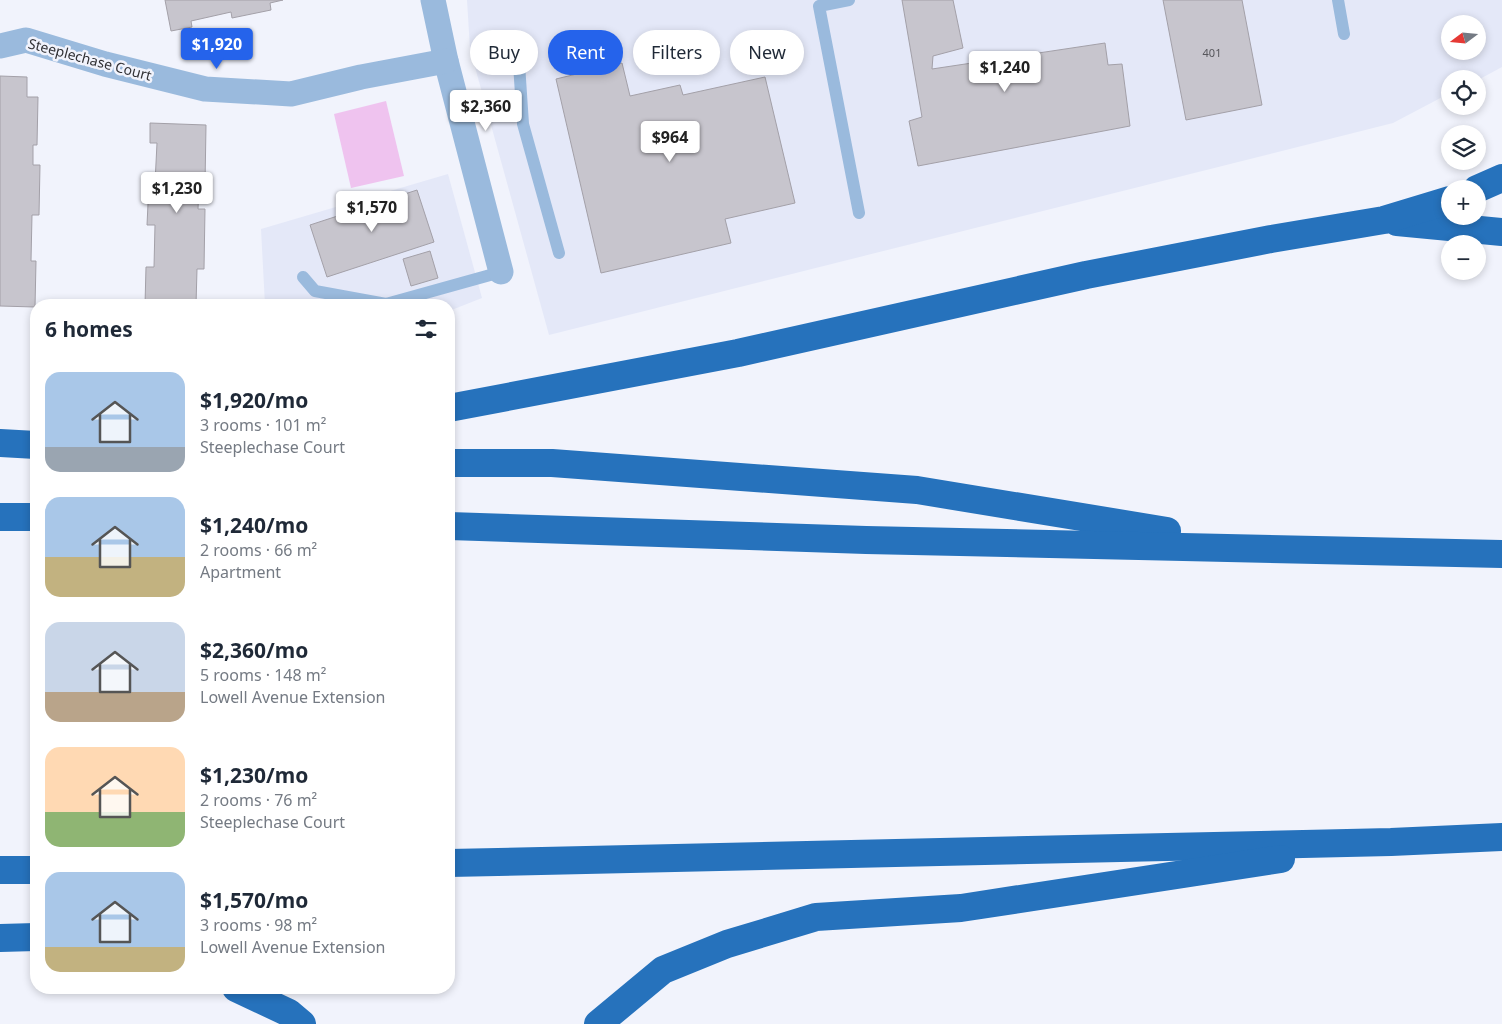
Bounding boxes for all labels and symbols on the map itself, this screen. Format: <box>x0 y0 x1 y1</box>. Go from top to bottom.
north arrow <box>1441 15 1486 60</box>
pin: $1,920 <box>176 28 258 70</box>
street label: Steeplechase Court <box>26 33 154 85</box>
house number: 401 <box>1203 45 1221 60</box>
pin: $1,240 <box>964 51 1046 93</box>
pin: $2,360 <box>445 90 527 132</box>
pin: $964 <box>640 120 700 163</box>
pin: $1,230 <box>136 172 218 214</box>
pin: $1,570 <box>331 190 413 233</box>

